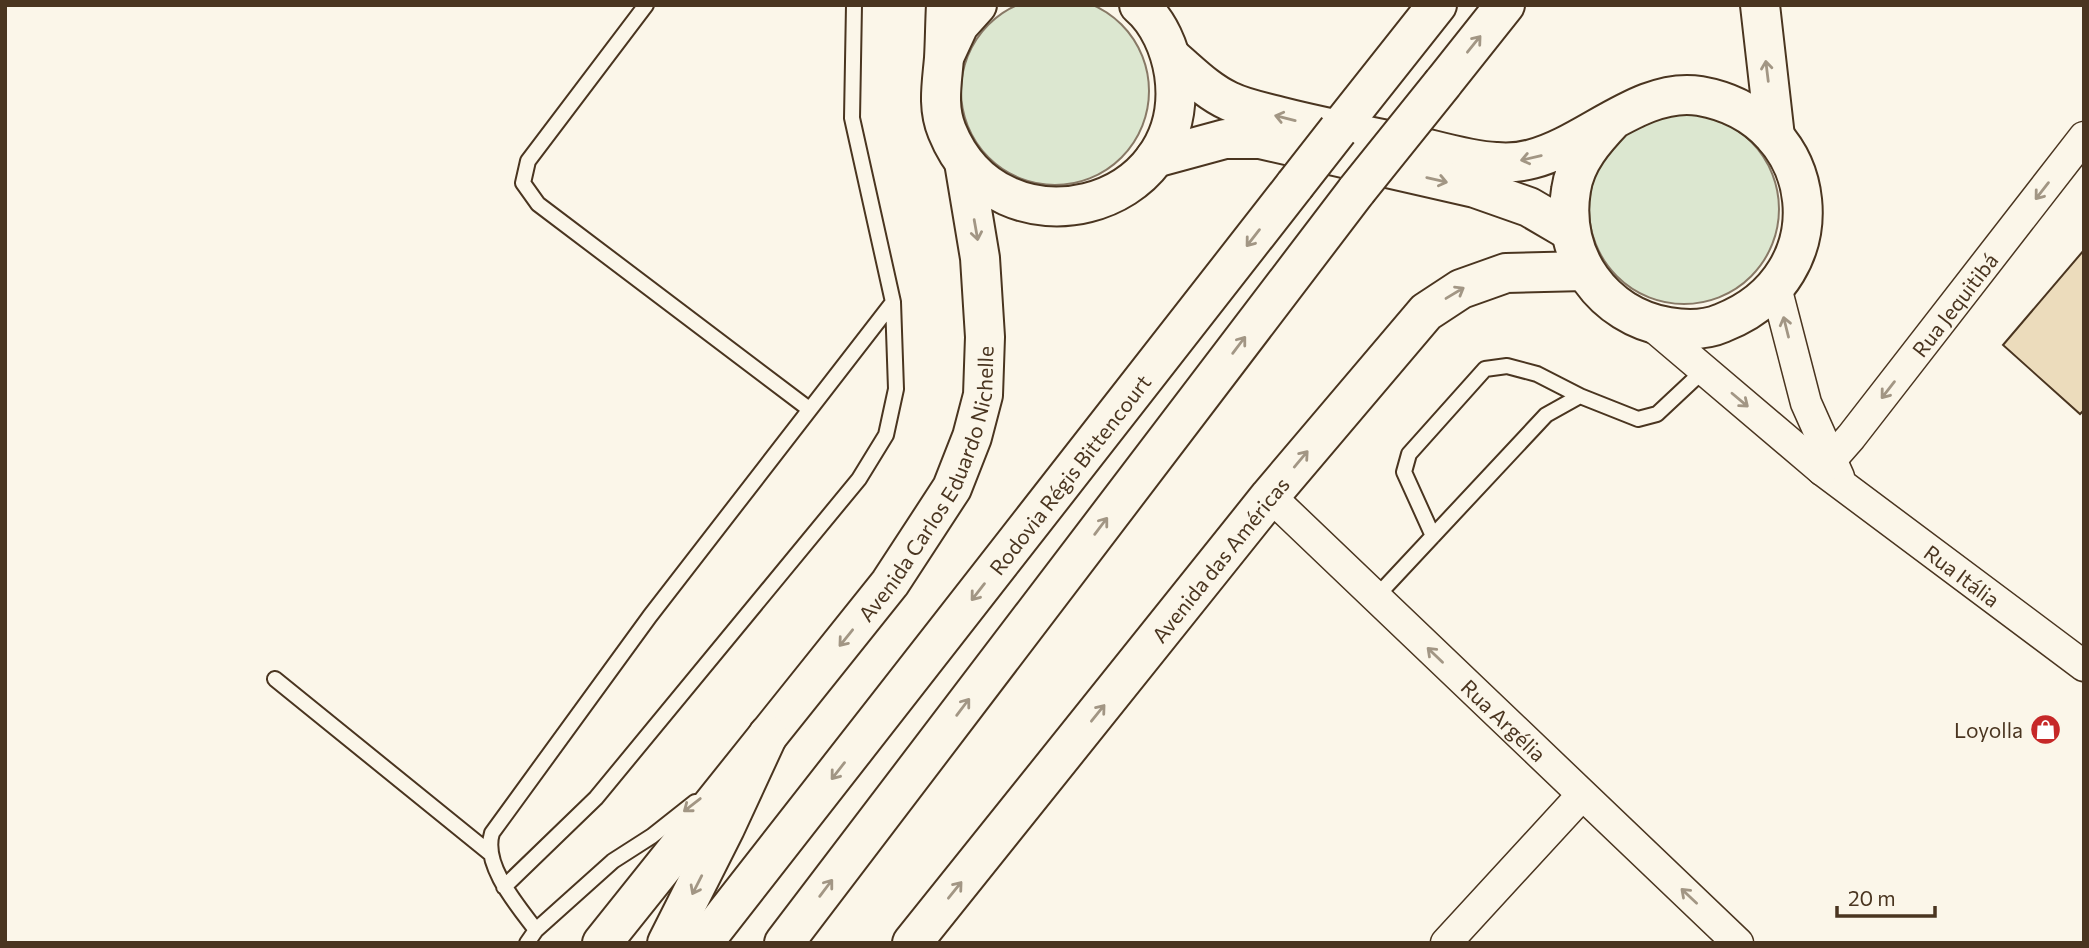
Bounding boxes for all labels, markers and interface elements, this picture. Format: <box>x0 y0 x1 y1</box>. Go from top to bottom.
one-way arrow <box>1466 36 1482 54</box>
one-way arrow <box>1760 60 1773 83</box>
one-way arrow <box>1274 111 1297 124</box>
one-way arrow <box>1521 152 1543 165</box>
one-way arrow <box>1425 173 1448 187</box>
one-way arrow <box>2034 181 2049 199</box>
one-way arrow <box>970 218 983 240</box>
one-way arrow <box>1246 229 1261 247</box>
street label: Rua Jequitibá <box>1906 247 2002 361</box>
one-way arrow <box>1445 286 1465 300</box>
one-way arrow <box>1779 317 1792 339</box>
one-way arrow <box>1232 336 1246 355</box>
street label: Avenida Carlos Eduardo Nichelle <box>852 346 997 626</box>
street label: Rodovia Régis Bittencourt <box>983 369 1155 579</box>
one-way arrow <box>1880 380 1895 398</box>
one-way arrow <box>1730 392 1748 408</box>
one-way arrow <box>1293 450 1309 468</box>
street label: Avenida das Américas <box>1146 471 1294 647</box>
one-way arrow <box>1094 518 1109 536</box>
street label: Rua Itália <box>1920 539 2005 611</box>
one-way arrow <box>970 582 985 600</box>
one-way arrow <box>838 628 854 646</box>
one-way arrow <box>1427 646 1444 663</box>
street label: Rua Argélia <box>1457 674 1552 766</box>
one-way arrow <box>956 699 971 717</box>
one-way arrow <box>1090 704 1105 722</box>
shop icon: Loyolla <box>2029 712 2063 746</box>
place label: Loyolla <box>1954 717 2023 742</box>
one-way arrow <box>830 761 845 780</box>
one-way arrow <box>683 797 701 812</box>
one-way arrow <box>689 874 703 895</box>
scale bar <box>1837 874 1935 918</box>
one-way arrow <box>818 880 833 898</box>
one-way arrow <box>947 881 962 899</box>
text: 20 m <box>1848 885 1896 910</box>
one-way arrow <box>1680 888 1698 904</box>

